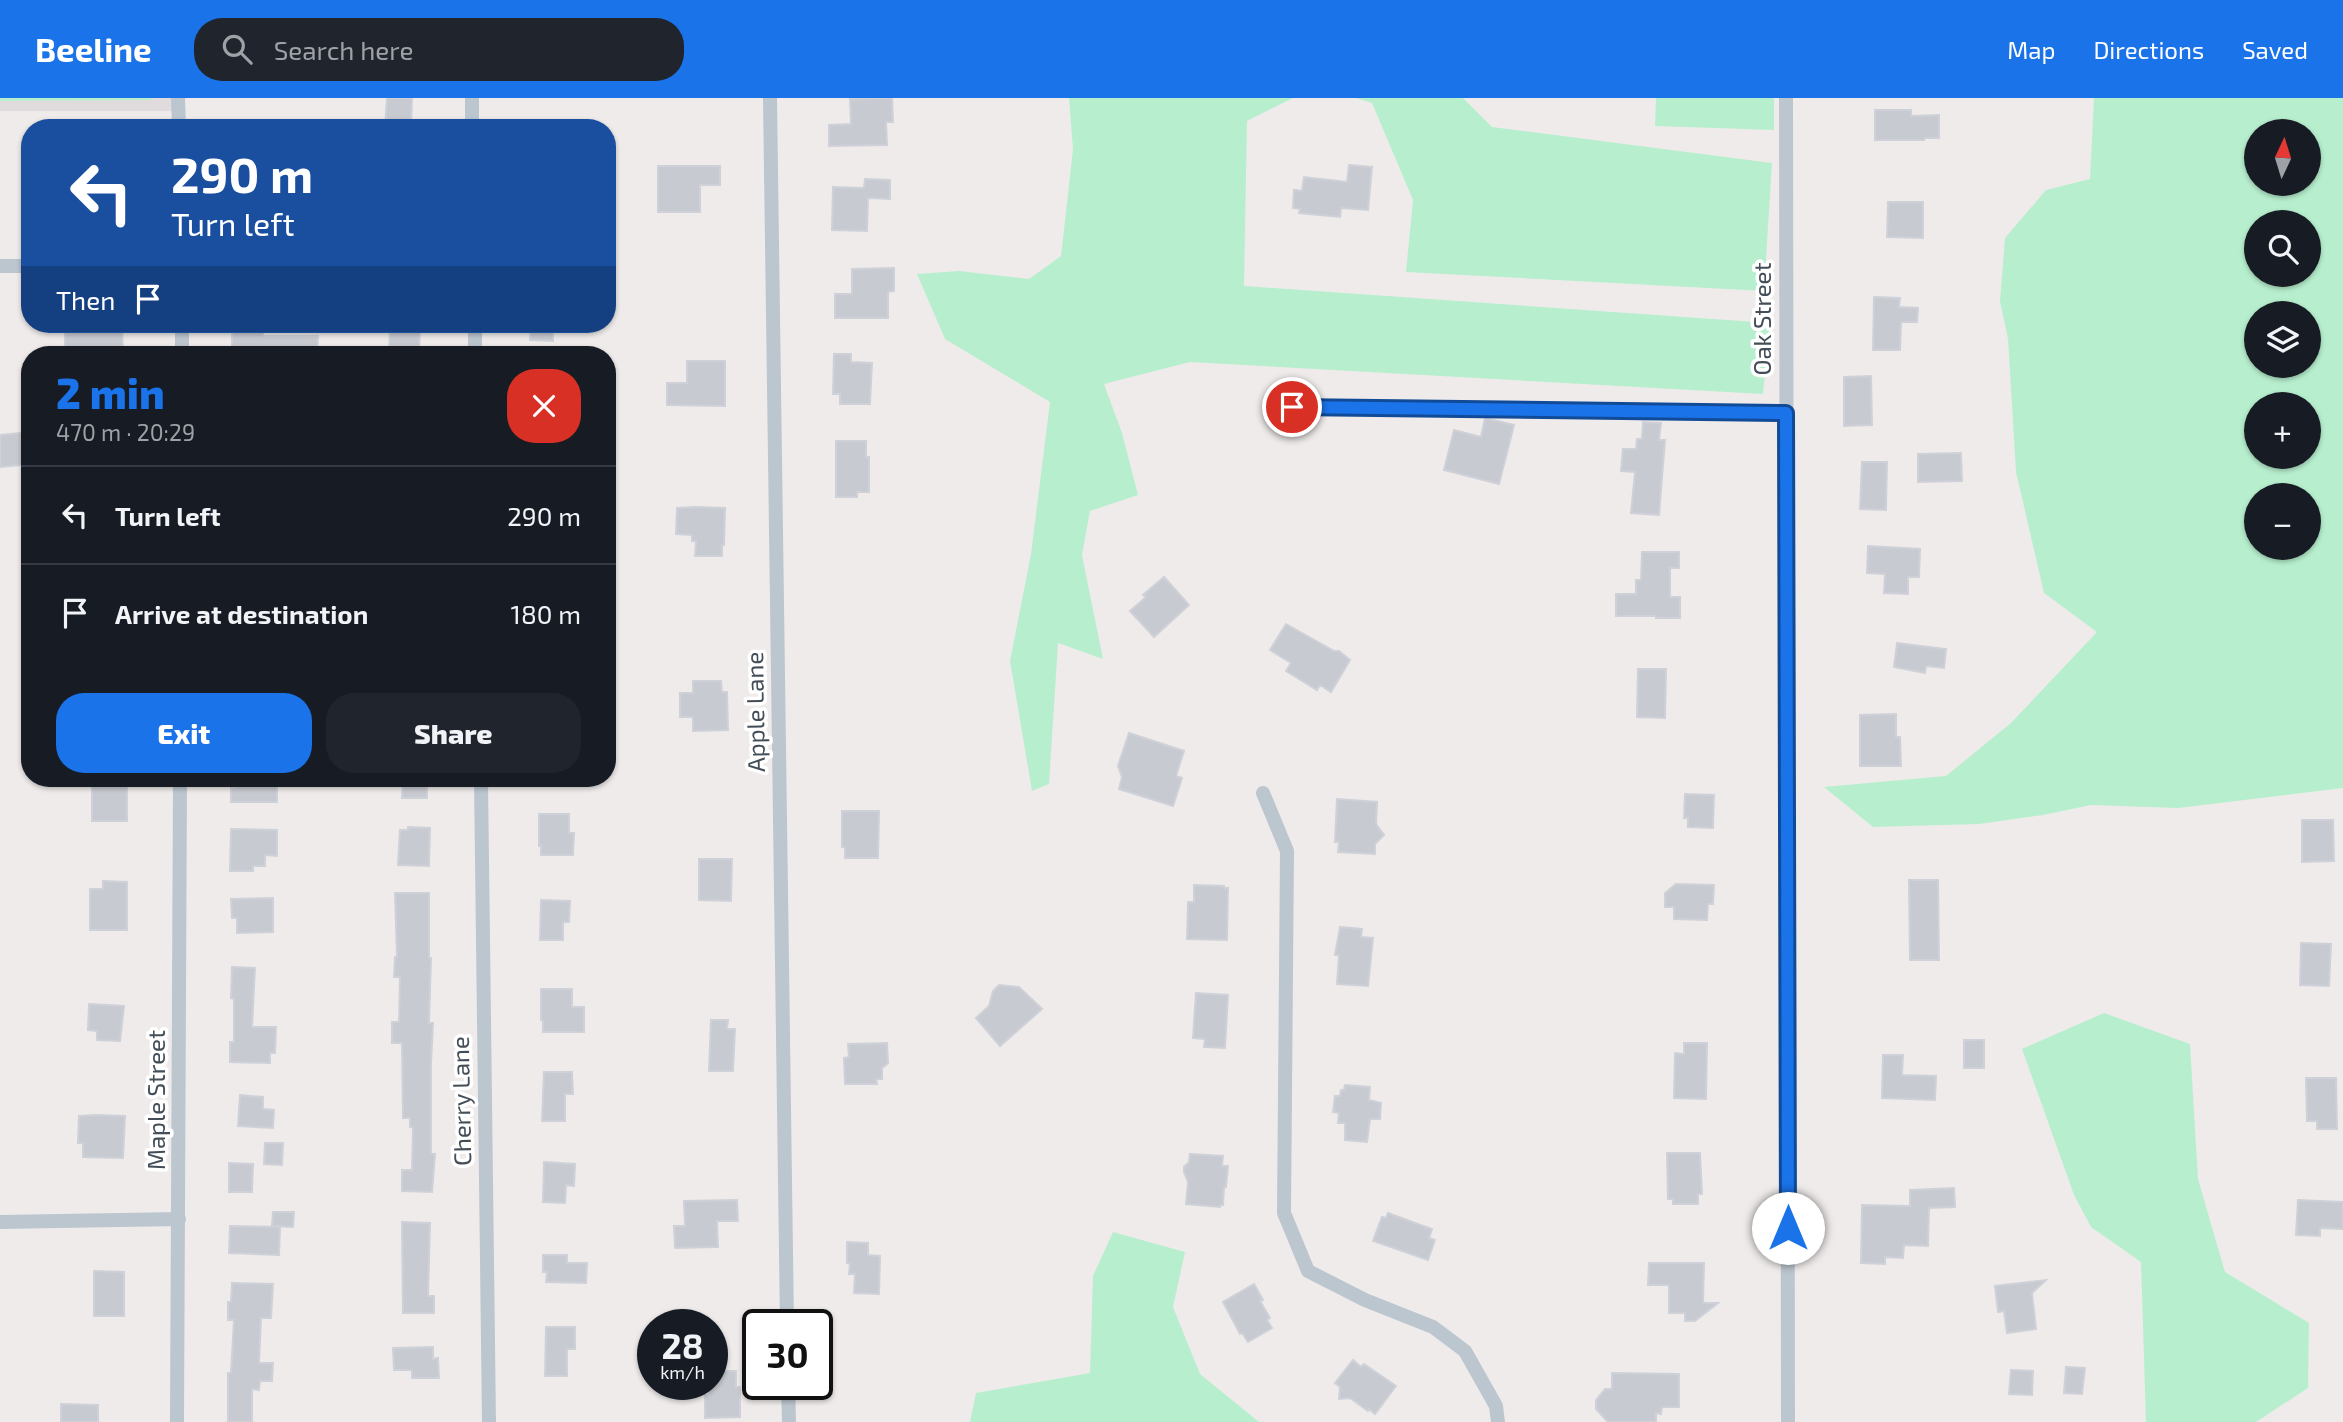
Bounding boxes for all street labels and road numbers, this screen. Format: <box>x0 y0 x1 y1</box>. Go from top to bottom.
street label: Oak Street <box>1747 262 1776 376</box>
street label: Apple Lane <box>739 652 770 773</box>
street label: Maple Street <box>141 1030 170 1170</box>
street label: Cherry Lane <box>445 1036 476 1166</box>

